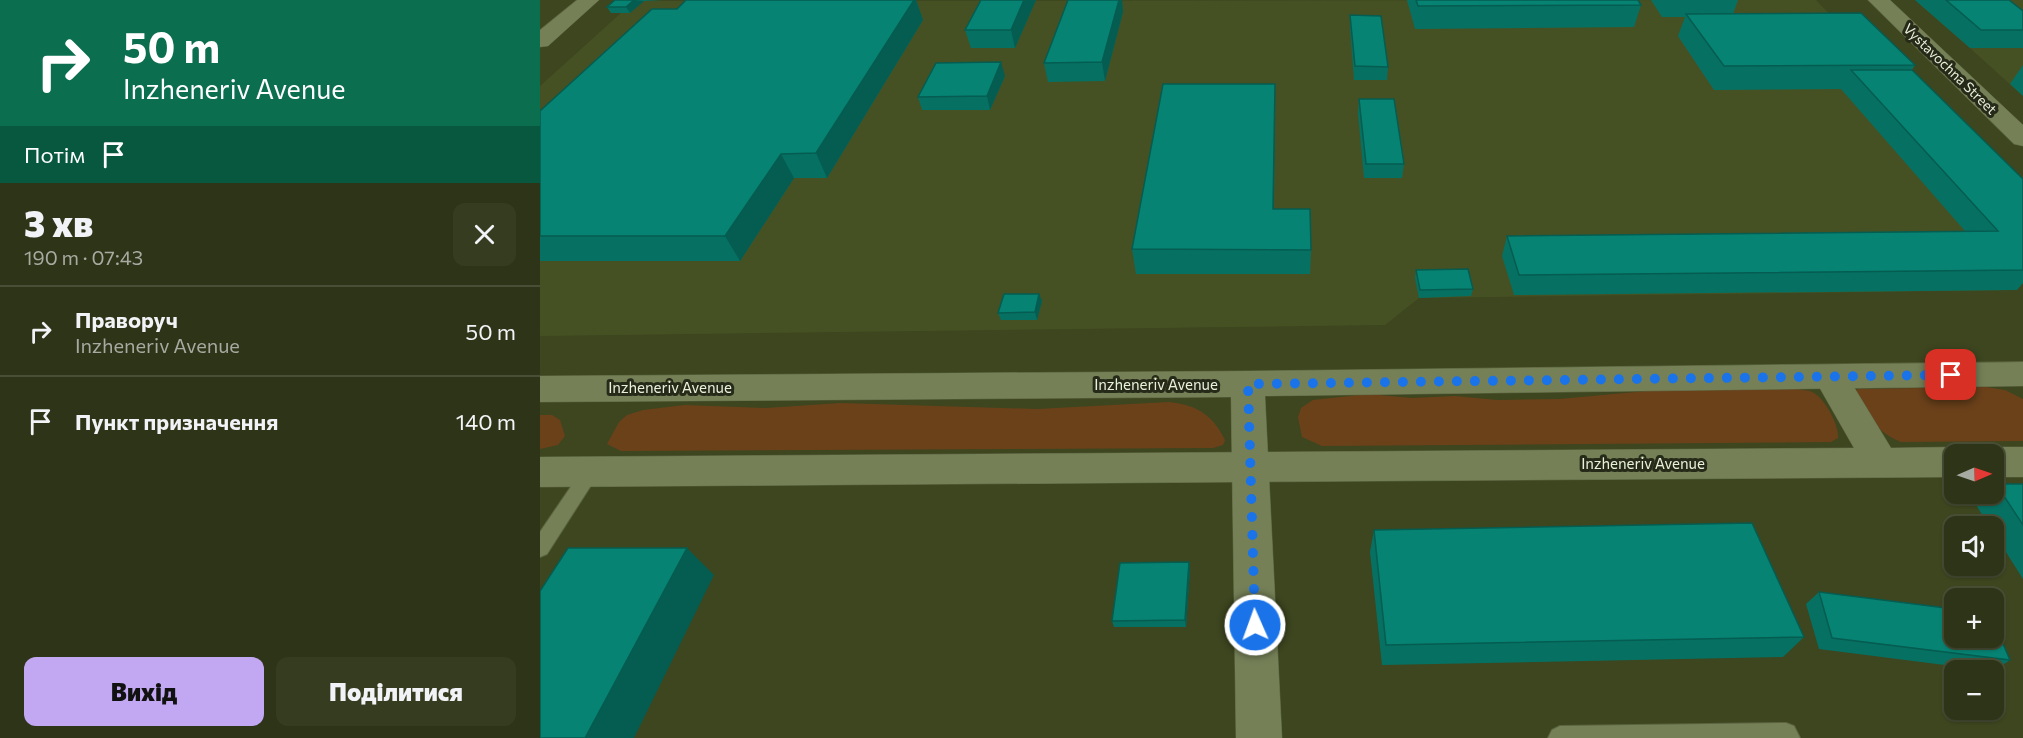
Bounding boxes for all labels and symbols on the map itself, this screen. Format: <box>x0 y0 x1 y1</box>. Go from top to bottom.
street label: Vystavochna Street <box>1900 20 2001 118</box>
pin <box>1925 349 1976 400</box>
street label: Inzheneriv Avenue <box>1094 375 1218 393</box>
street label: Inzheneriv Avenue <box>608 378 732 396</box>
north arrow <box>1944 444 2004 504</box>
street label: Inzheneriv Avenue <box>1581 454 1705 472</box>
position arrow <box>1223 593 1287 657</box>

